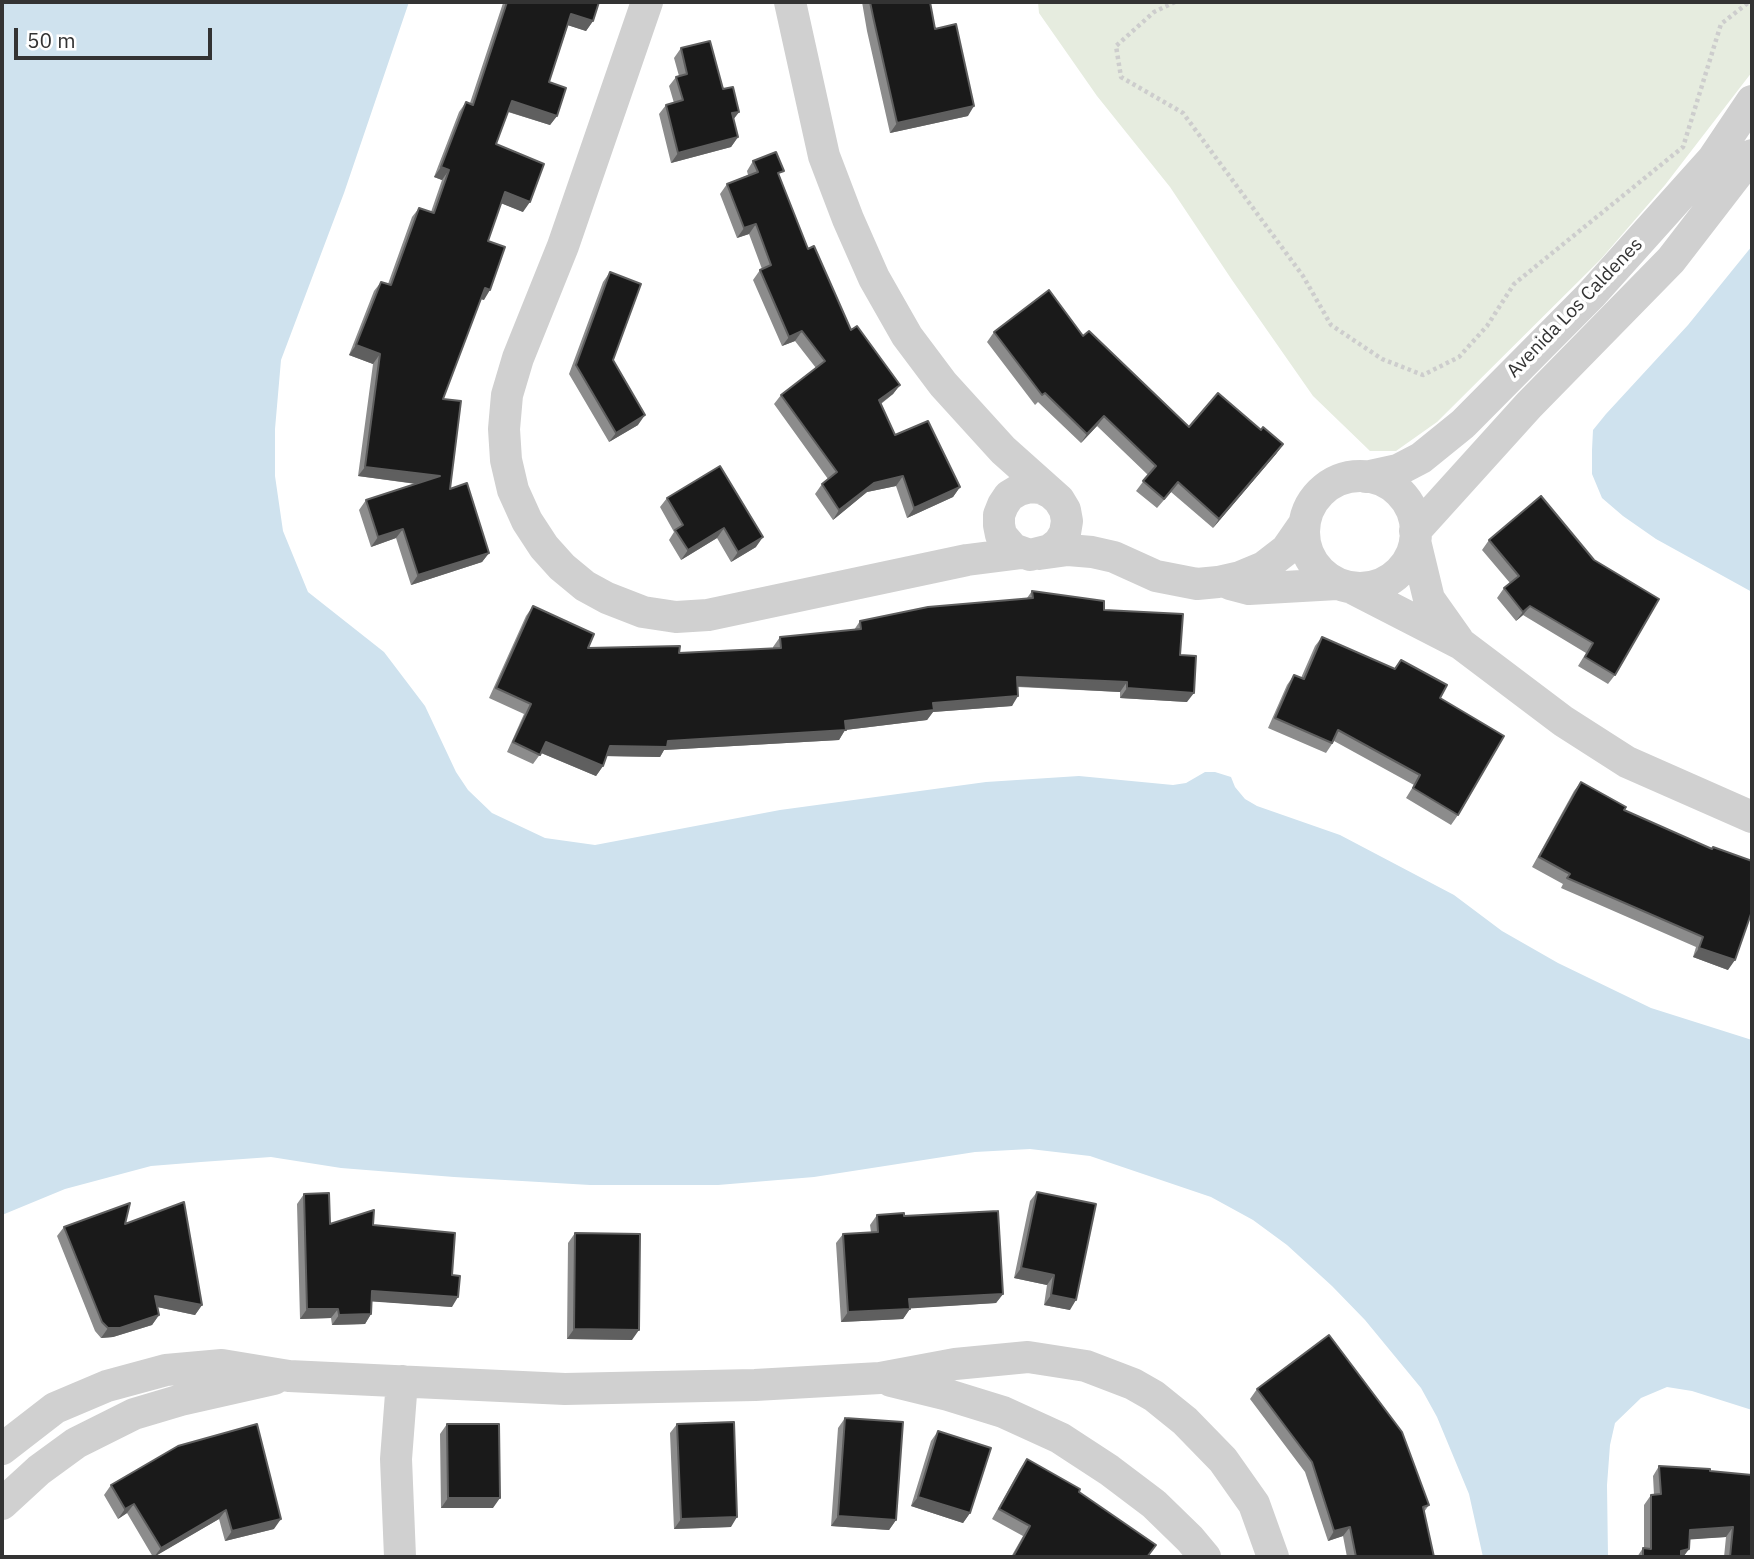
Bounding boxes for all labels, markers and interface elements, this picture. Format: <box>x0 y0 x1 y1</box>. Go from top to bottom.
scale bar <box>18 14 215 58</box>
text: 50 m <box>27 26 76 54</box>
street label: Avenida Los Caldenes <box>1502 233 1648 383</box>

